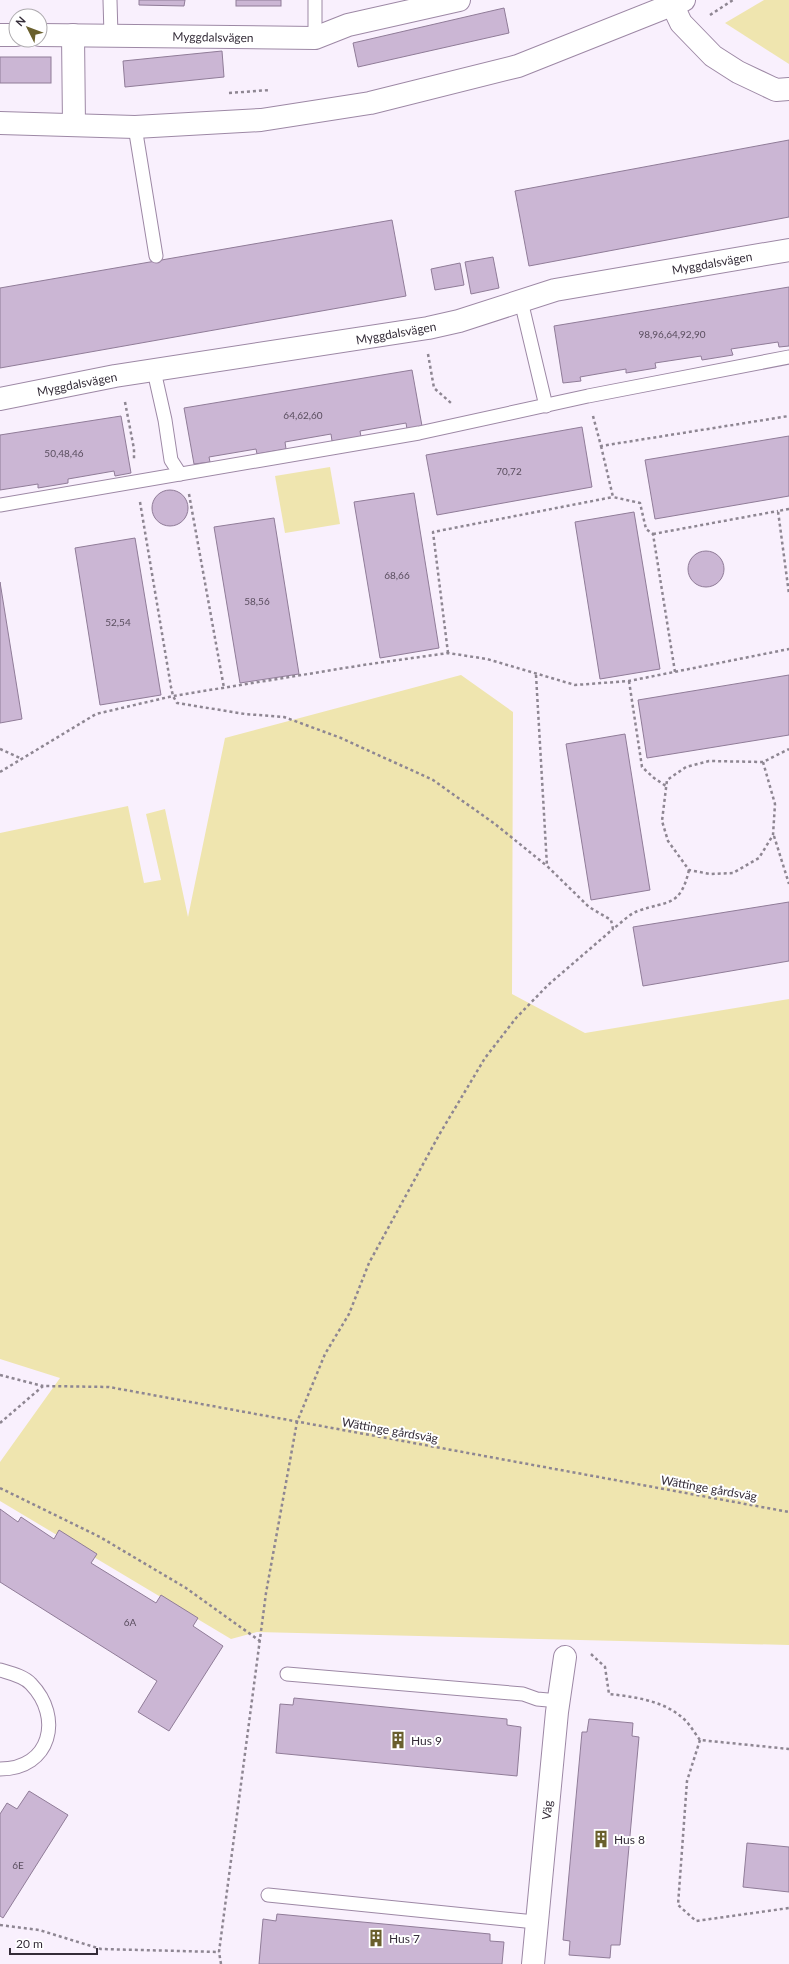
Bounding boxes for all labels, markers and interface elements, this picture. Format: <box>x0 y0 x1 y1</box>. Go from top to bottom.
north arrow <box>8 8 48 48</box>
text: N <box>13 13 28 28</box>
street label: Myggdalsvägen <box>172 29 254 45</box>
street label: Myggdalsvägen <box>671 249 753 277</box>
street label: Myggdalsvägen <box>355 319 437 347</box>
house number: 98,96,64,92,90 <box>638 328 706 340</box>
street label: Myggdalsvägen <box>36 369 118 399</box>
house number: 64,62,60 <box>283 409 323 421</box>
house number: 50,48,46 <box>44 447 84 459</box>
house number: 70,72 <box>496 465 522 477</box>
house number: 68,66 <box>384 569 410 581</box>
house number: 58,56 <box>244 595 270 607</box>
house number: 52,54 <box>105 616 131 628</box>
street label: Wättinge gårdsväg <box>341 1414 439 1446</box>
street label: Wättinge gårdsväg <box>660 1472 758 1504</box>
house number: 6A <box>124 1616 137 1628</box>
building icon: Hus 9 <box>388 1730 408 1750</box>
place label: Hus 9 <box>411 1733 442 1748</box>
street label: Väg <box>539 1799 555 1821</box>
building icon: Hus 8 <box>591 1829 611 1849</box>
place label: Hus 8 <box>614 1832 645 1847</box>
house number: 6E <box>12 1859 24 1871</box>
building icon: Hus 7 <box>366 1928 386 1948</box>
scale bar <box>10 1930 97 1956</box>
place label: Hus 7 <box>389 1931 420 1946</box>
text: 20 m <box>16 1936 43 1951</box>

